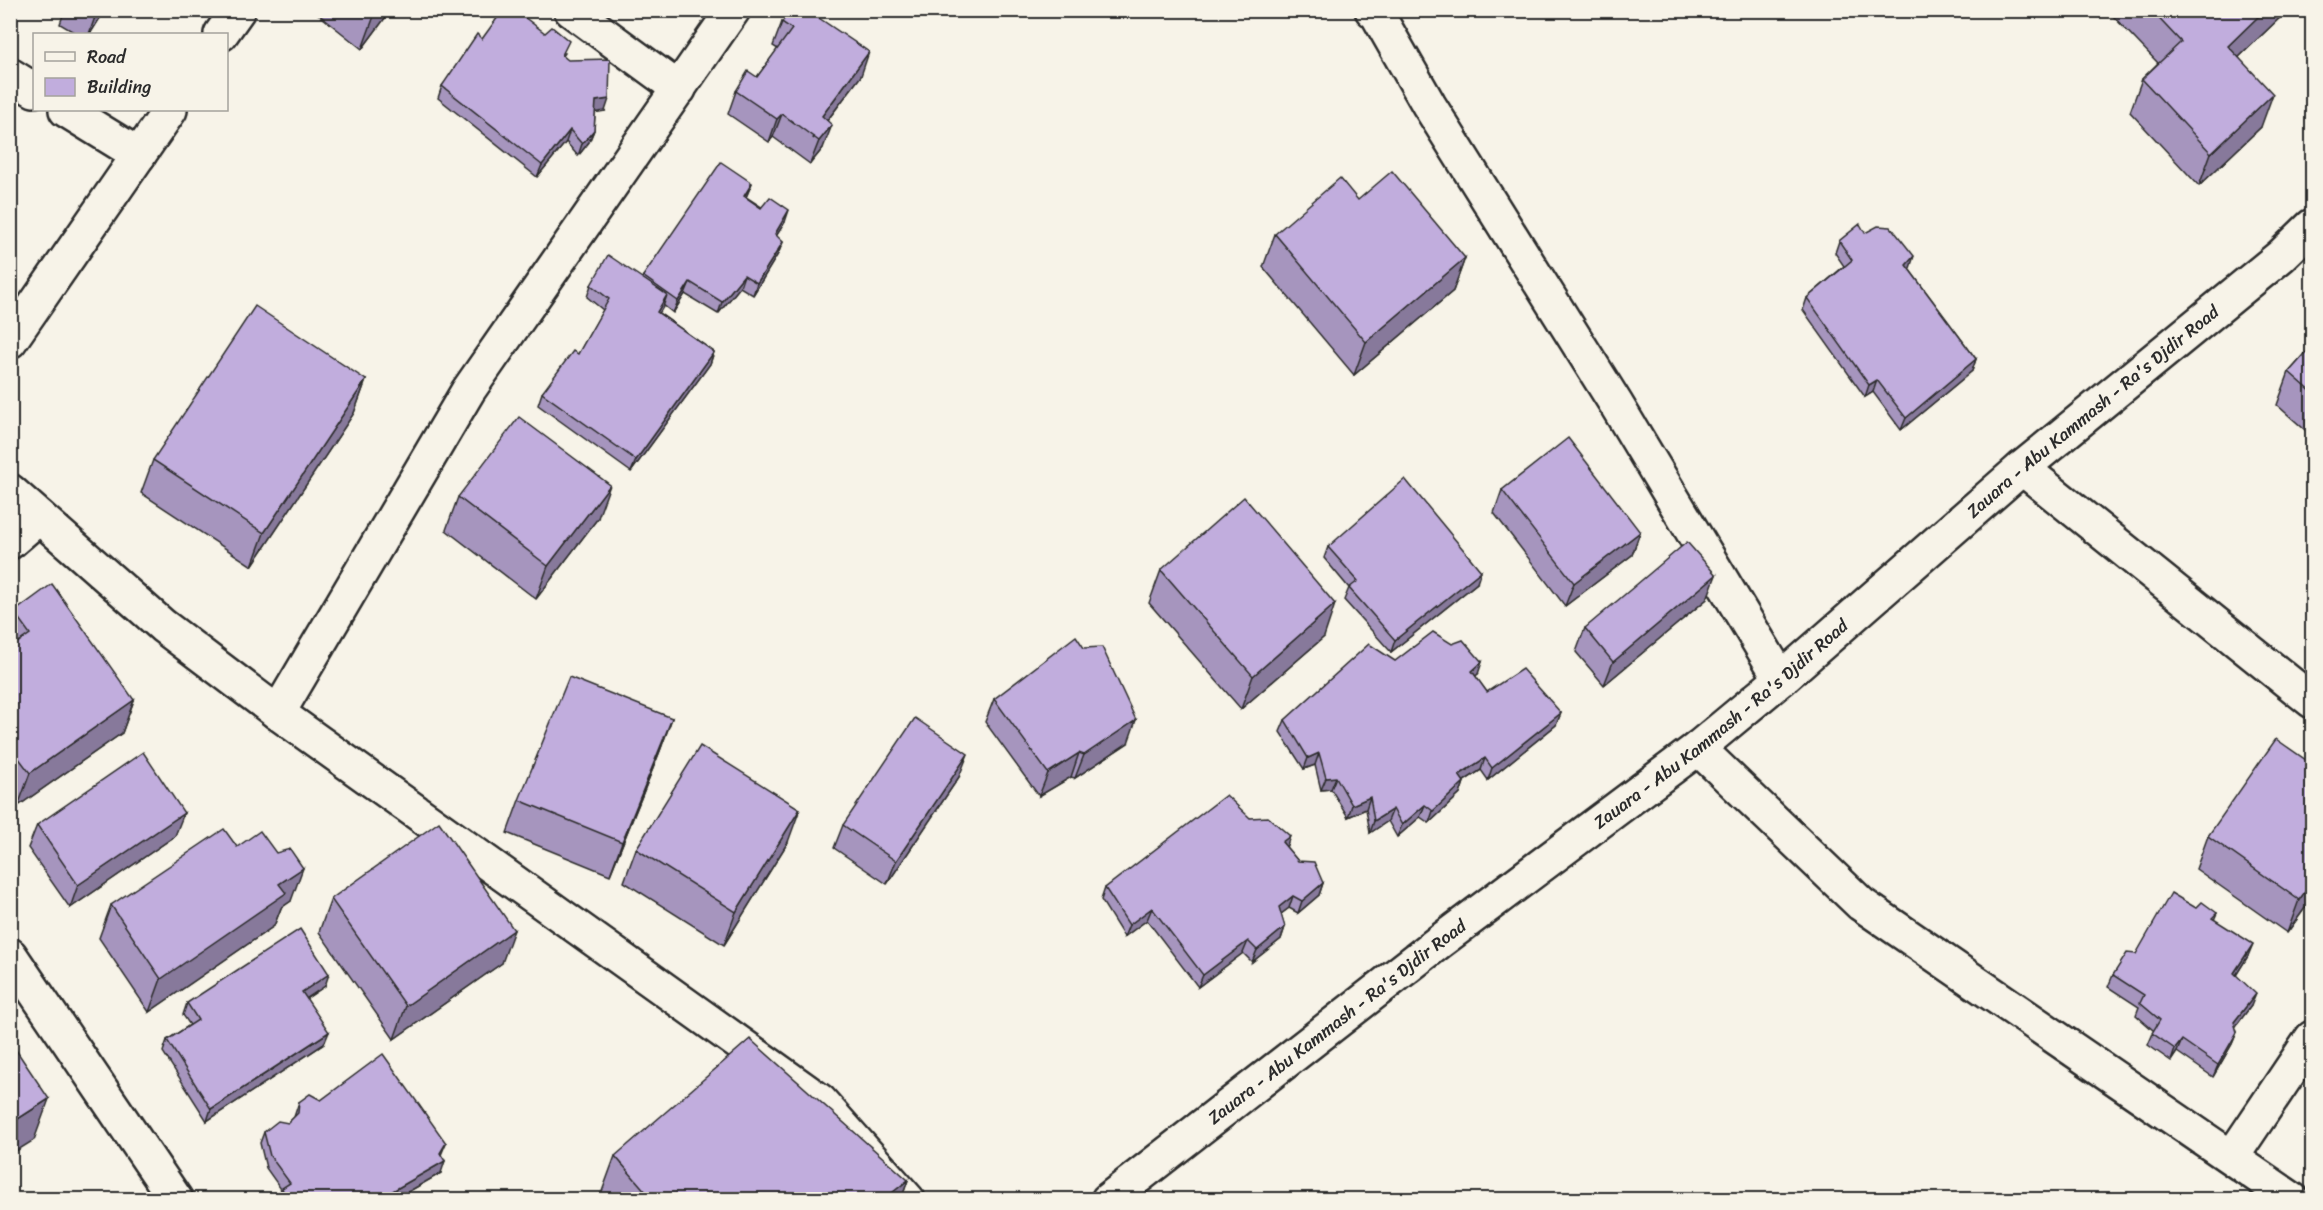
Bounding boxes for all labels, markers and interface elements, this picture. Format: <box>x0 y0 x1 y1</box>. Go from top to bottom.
legend <box>33 33 228 111</box>
text: Road <box>87 41 127 73</box>
text: Building <box>87 71 151 103</box>
street label: Zauara - Abu Kammash - Ra's Djdir Road <box>1959 296 2227 526</box>
street label: Zauara - Abu Kammash - Ra's Djdir Road <box>1586 610 1857 837</box>
street label: Zauara - Abu Kammash - Ra's Djdir Road <box>1200 910 1474 1133</box>

